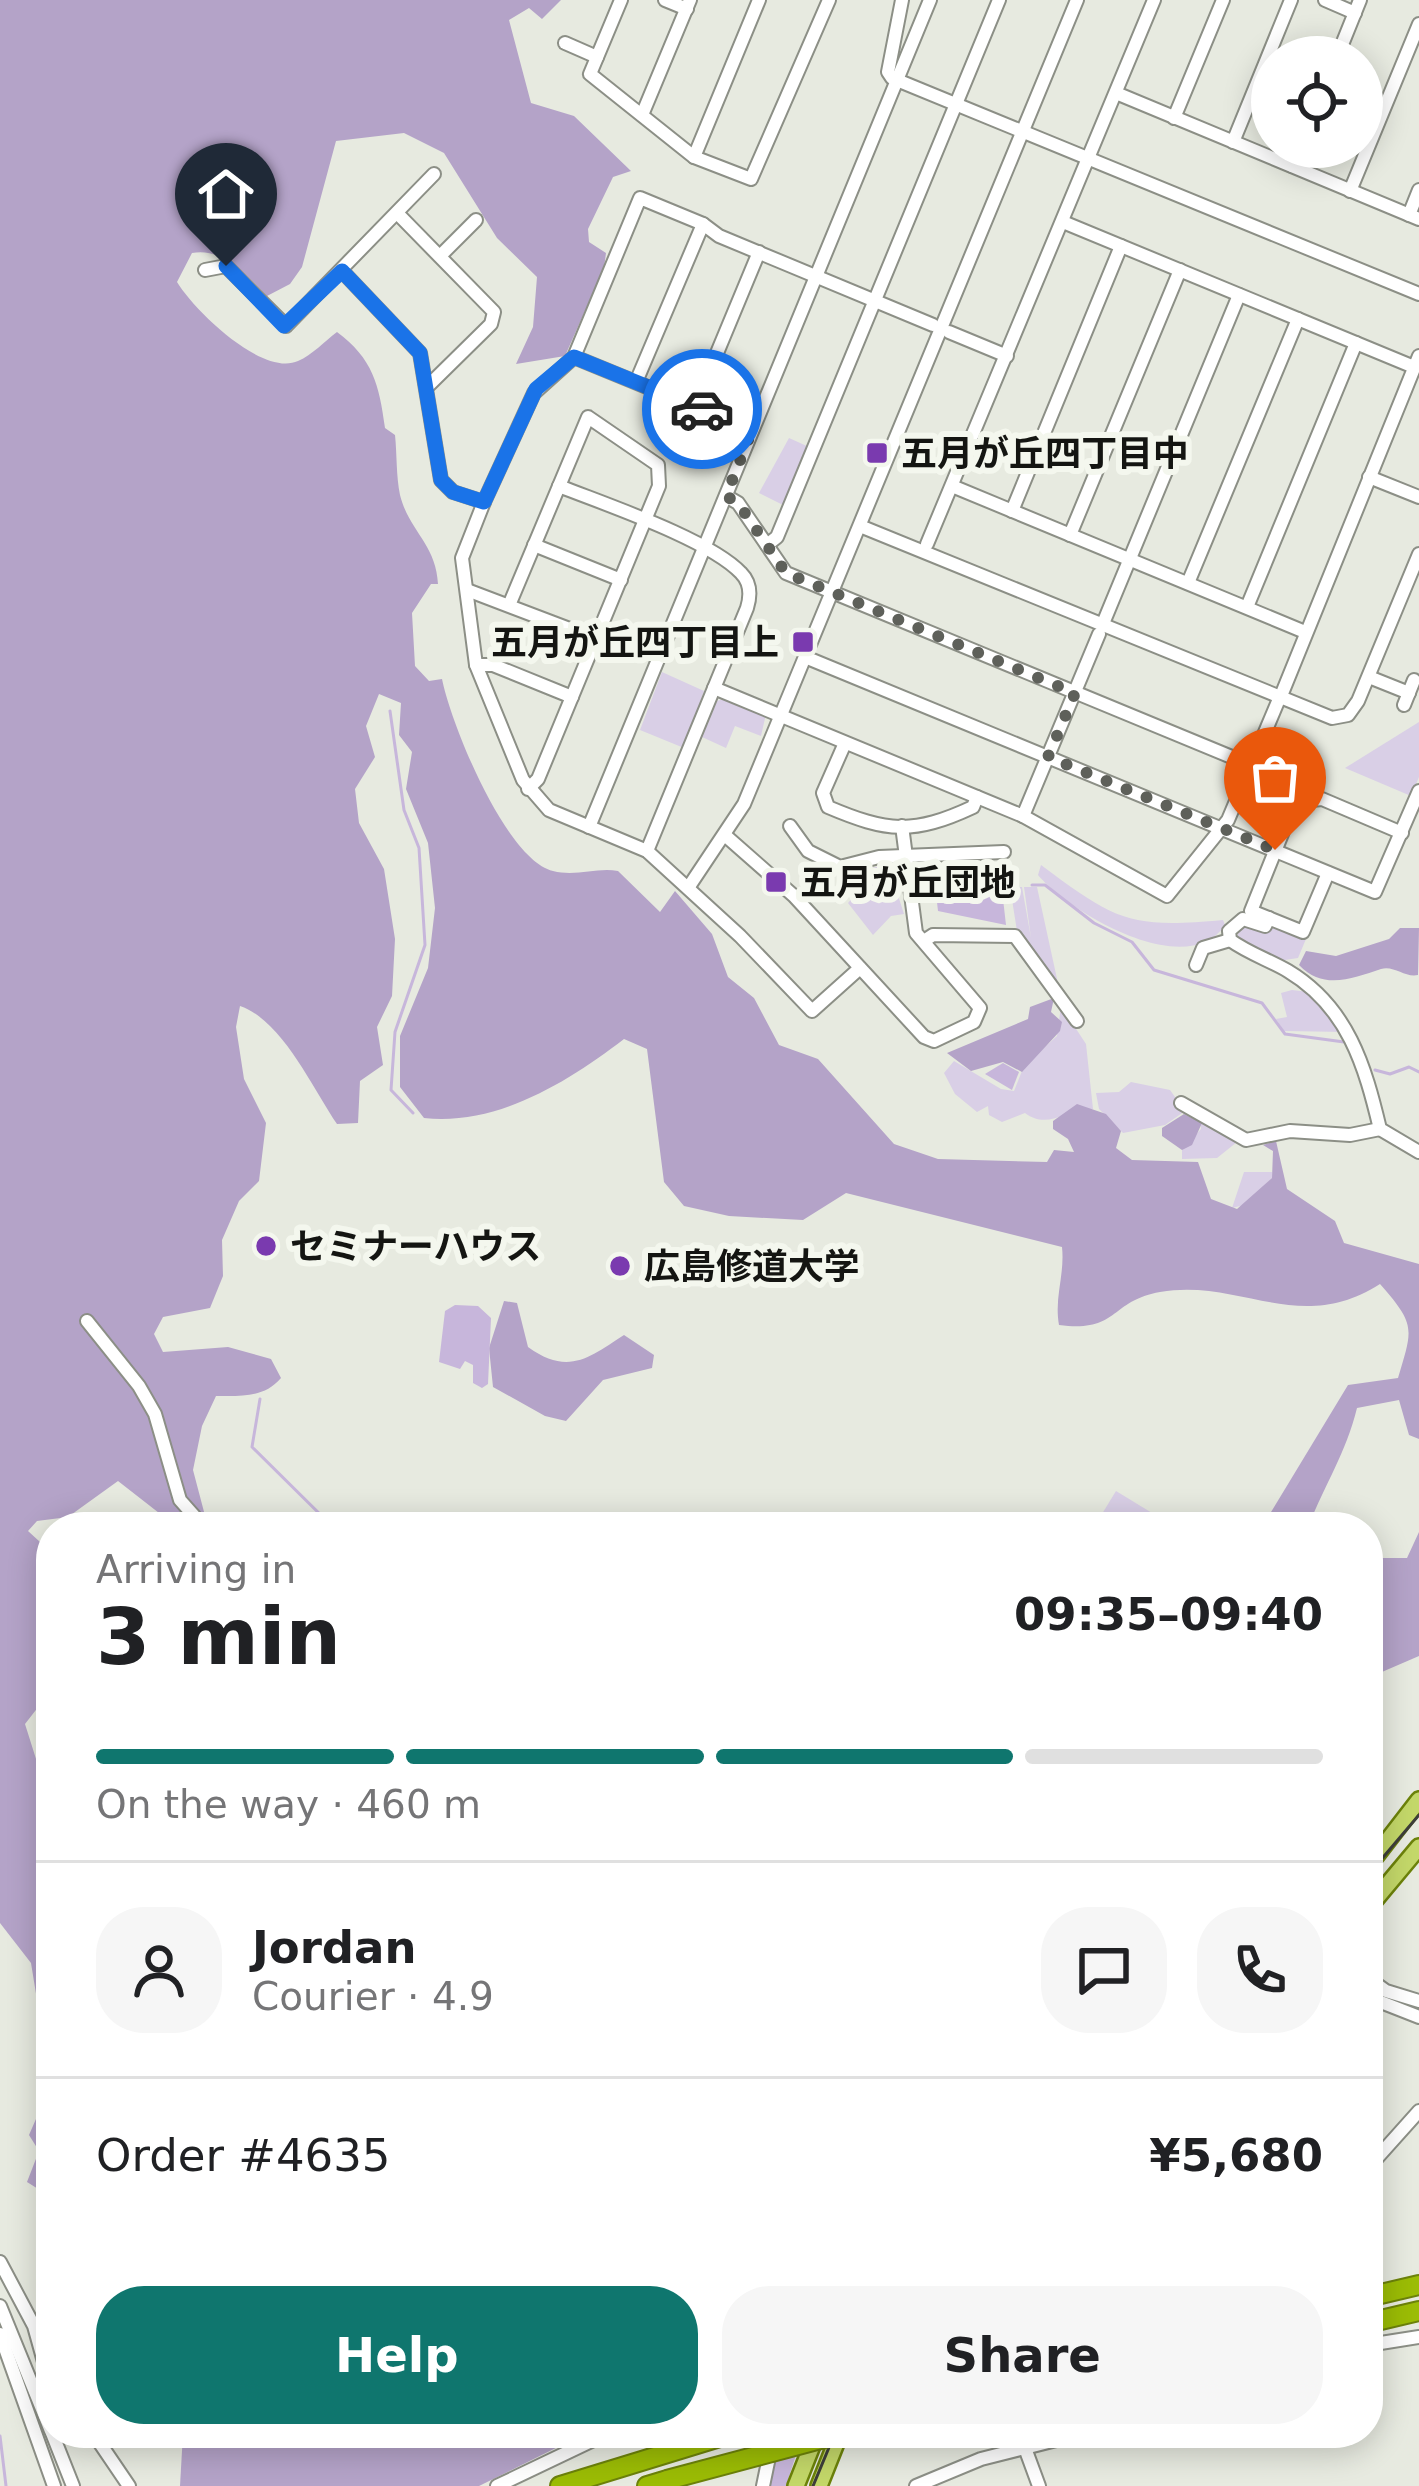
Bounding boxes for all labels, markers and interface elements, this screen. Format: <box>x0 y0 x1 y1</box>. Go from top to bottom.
map controls <box>1251 36 1383 168</box>
button: locate <box>1251 36 1383 168</box>
pin <box>175 143 277 266</box>
icon: home <box>193 161 259 227</box>
courier <box>642 349 762 469</box>
icon: car <box>669 376 735 442</box>
place label: 五月が丘四丁目中 <box>901 433 1189 474</box>
marker: 五月が丘四丁目中 <box>864 440 890 466</box>
place label: 五月が丘四丁目上 <box>491 622 779 663</box>
marker: 五月が丘四丁目上 <box>790 629 816 655</box>
pin <box>1224 727 1326 850</box>
icon: bag <box>1242 745 1308 811</box>
place label: 五月が丘団地 <box>800 862 1016 903</box>
marker: 五月が丘団地 <box>763 869 789 895</box>
place label: セミナーハウス <box>290 1226 541 1267</box>
marker: セミナーハウス <box>253 1233 279 1259</box>
place label: 広島修道大学 <box>644 1246 860 1287</box>
marker: 広島修道大学 <box>607 1253 633 1279</box>
text: Arriving in <box>96 1547 296 1592</box>
text: 09:35–09:40 <box>1014 1588 1323 1641</box>
text: 3 min <box>96 1592 341 1682</box>
text: On the way · 460 m <box>96 1782 481 1827</box>
button: person <box>96 1907 222 2033</box>
button: chat <box>1041 1907 1167 2033</box>
button: phone <box>1197 1907 1323 2033</box>
text: Jordan <box>252 1921 416 1974</box>
text: Courier · 4.9 <box>252 1974 494 2019</box>
text: Order #4635 <box>96 2129 390 2182</box>
text: ¥5,680 <box>1149 2129 1323 2182</box>
button: Help <box>96 2286 698 2424</box>
button: Share <box>722 2286 1323 2424</box>

